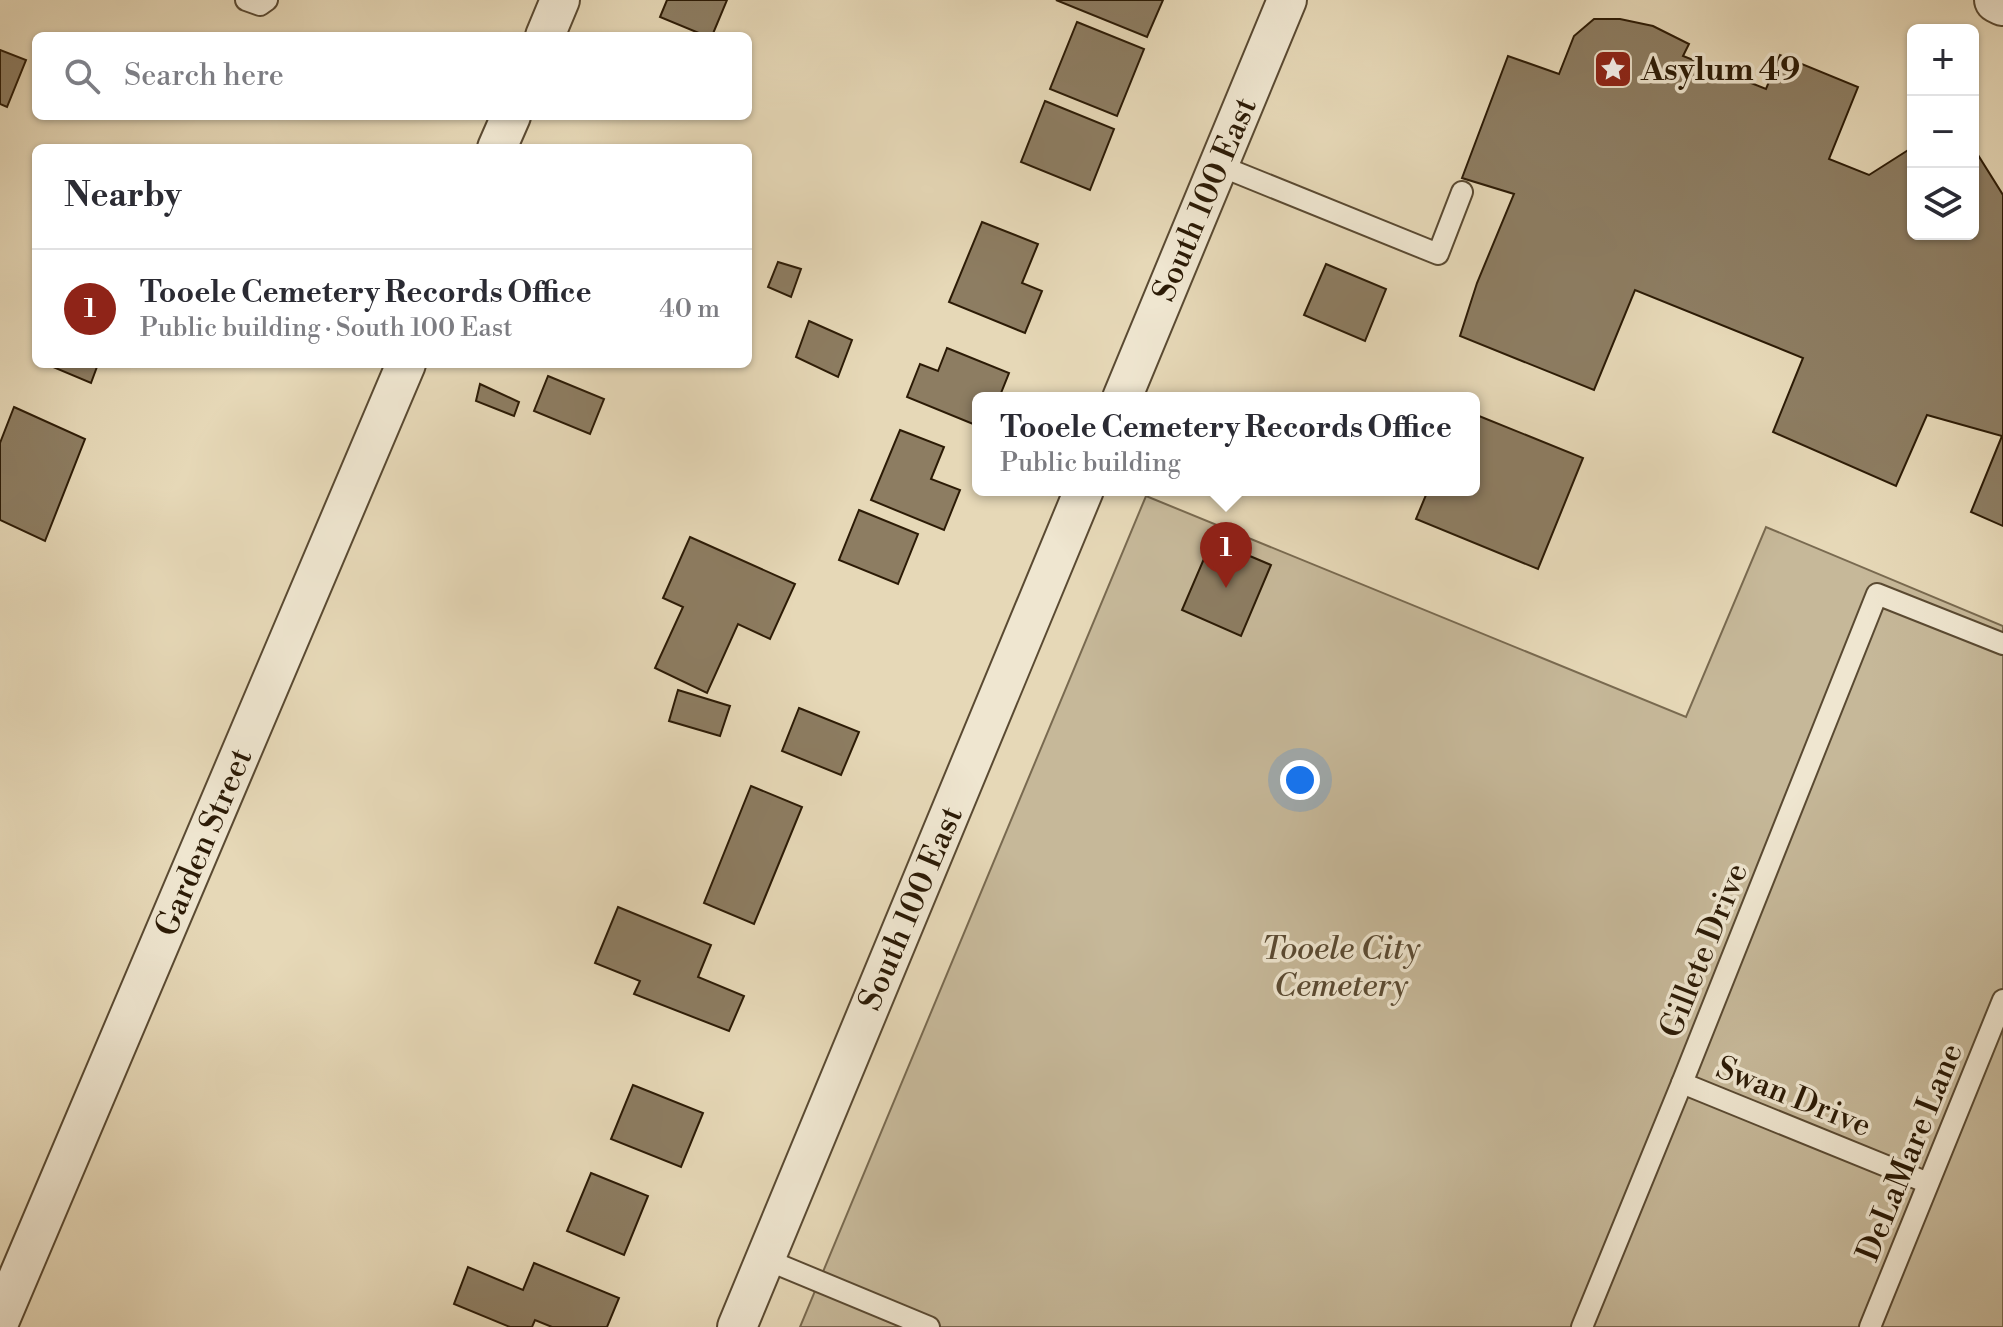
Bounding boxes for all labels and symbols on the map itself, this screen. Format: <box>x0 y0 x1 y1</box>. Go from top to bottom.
place icon: Asylum 49 <box>1592 48 1634 90</box>
place label: Asylum 49 <box>1640 50 1800 90</box>
street label: South 100 East <box>1144 91 1266 307</box>
pin: 1 <box>1200 522 1252 588</box>
street label: Garden Street <box>146 742 261 942</box>
your location <box>1280 760 1320 800</box>
street label: South 100 East <box>850 800 972 1016</box>
street label: Gillete Drive <box>1651 857 1757 1043</box>
park label: Tooele City Cemetery <box>1262 929 1421 1006</box>
street label: DeLaMare Lane <box>1848 1037 1972 1267</box>
street label: Swan Drive <box>1710 1048 1877 1146</box>

